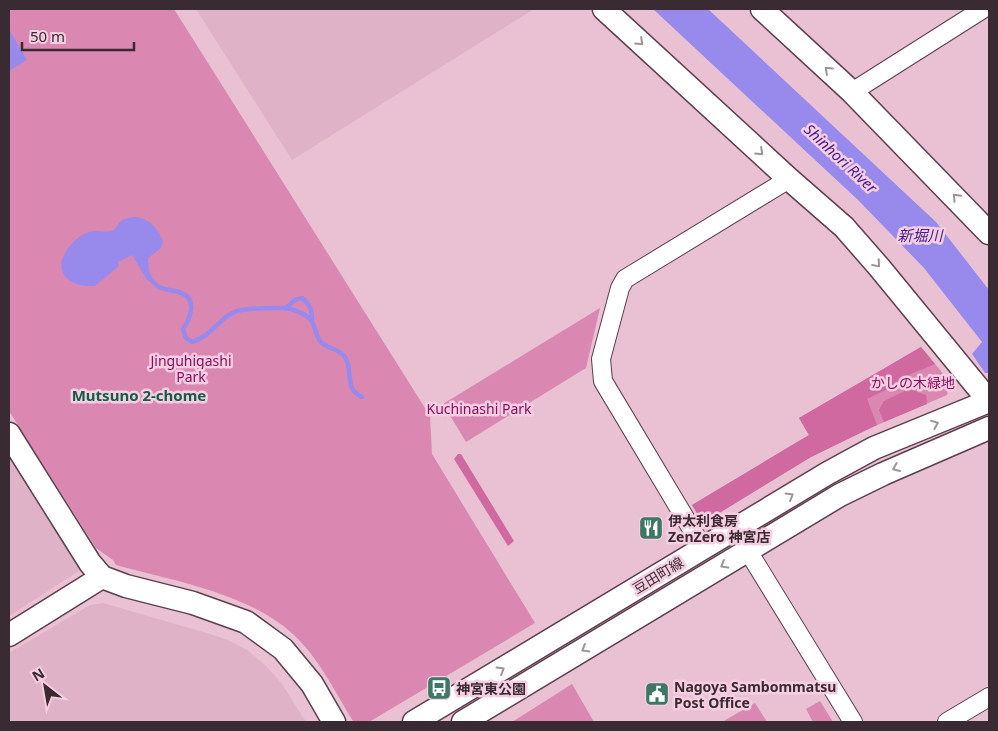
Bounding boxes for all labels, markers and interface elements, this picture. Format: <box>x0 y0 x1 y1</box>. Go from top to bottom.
scale bar <box>22 20 135 52</box>
text: 50 m <box>30 26 65 46</box>
one-way arrow <box>635 36 644 45</box>
one-way arrow <box>825 67 834 76</box>
water label: Shinhori River <box>800 119 882 198</box>
one-way arrow <box>754 146 763 155</box>
one-way arrow <box>953 194 962 203</box>
water label: 新堀川 <box>897 225 944 245</box>
one-way arrow <box>871 259 880 268</box>
park label: Jinguhigashi Park <box>148 351 232 386</box>
park label: かしの木緑地 <box>871 373 955 392</box>
district label: Mutsuno 2-chome <box>72 385 206 405</box>
park label: Kuchinashi Park <box>427 399 532 418</box>
one-way arrow <box>930 419 939 430</box>
one-way arrow <box>892 462 901 473</box>
one-way arrow <box>784 492 793 502</box>
place label: 伊太利食房 ZenZero 神宮店 <box>668 511 770 546</box>
restaurant icon: 伊太利食房 ZenZero 神宮店 <box>638 515 664 541</box>
street label: 豆田町線 <box>629 552 687 598</box>
one-way arrow <box>721 558 730 568</box>
one-way arrow <box>582 642 591 652</box>
north arrow <box>20 661 70 711</box>
text: N <box>28 663 48 686</box>
one-way arrow <box>495 667 504 676</box>
bus stop icon: 神宮東公園 <box>426 675 452 701</box>
place label: Nagoya Sambommatsu Post Office <box>674 677 836 712</box>
place label: 神宮東公園 <box>456 679 526 698</box>
public building icon: Nagoya Sambommatsu Post Office <box>644 681 670 707</box>

